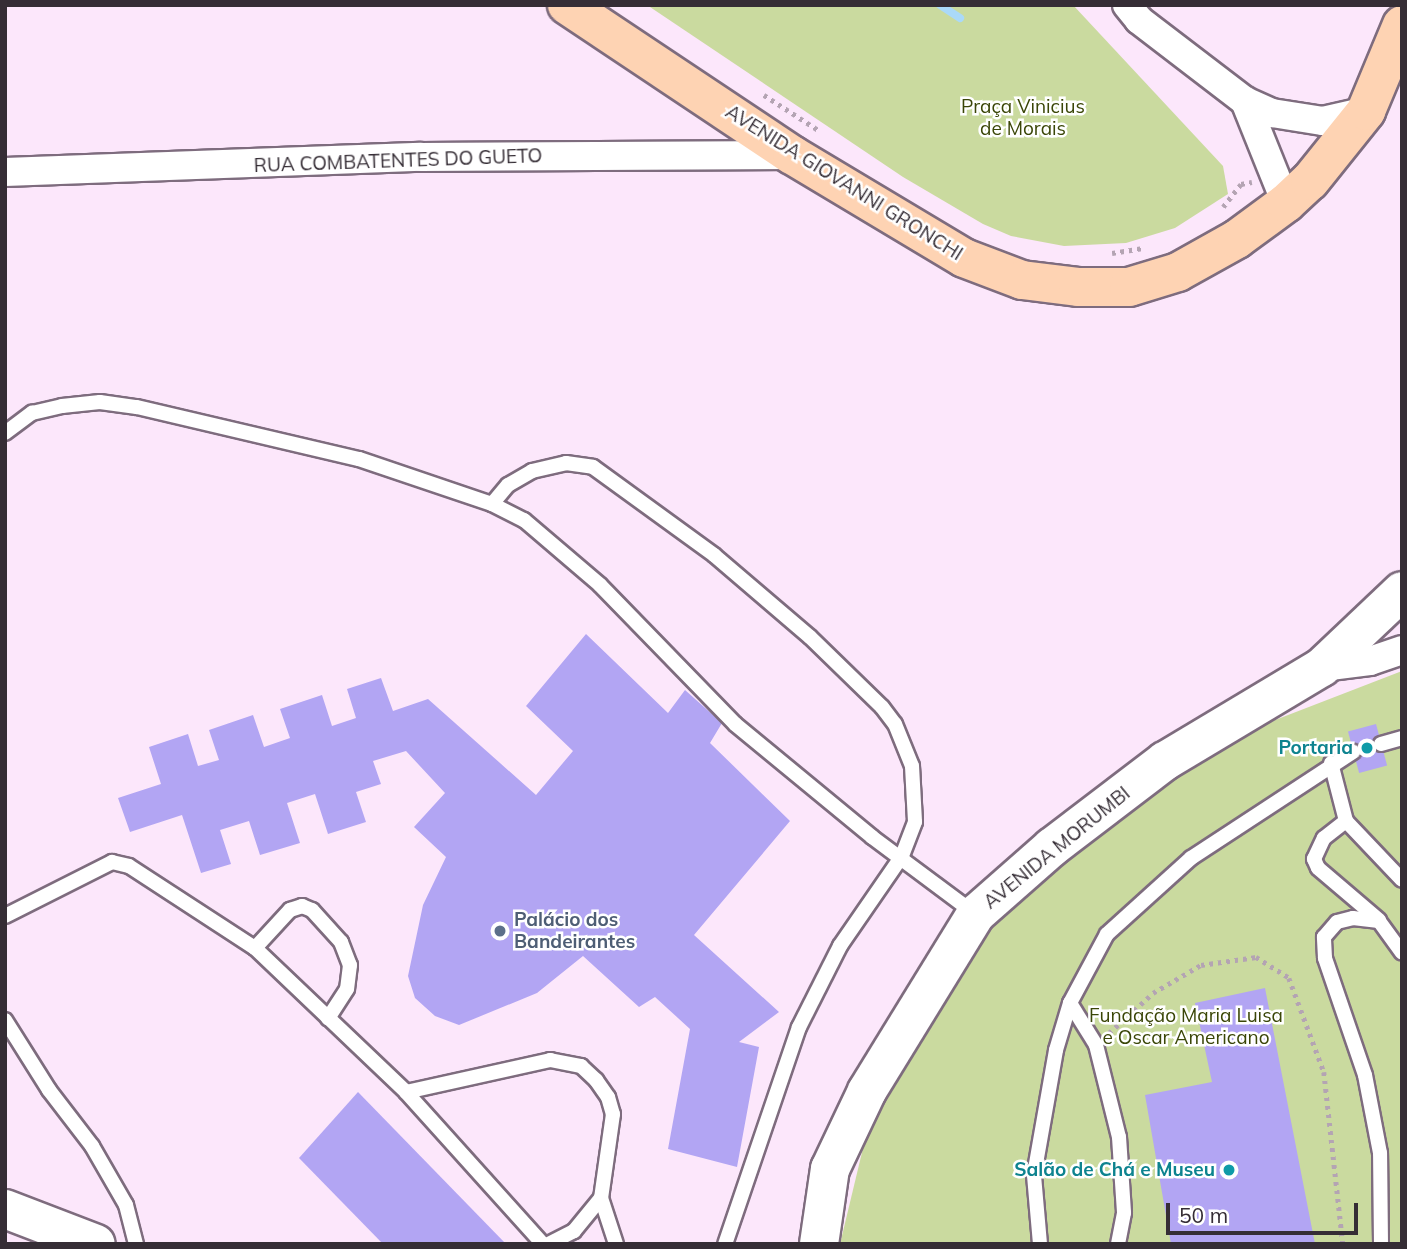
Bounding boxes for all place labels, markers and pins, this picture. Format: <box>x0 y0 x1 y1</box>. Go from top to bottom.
place label: Portaria <box>1278 737 1353 759</box>
marker: Portaria <box>1359 740 1375 756</box>
place label: Palácio dos Bandeirantes <box>514 909 635 953</box>
marker: Palácio dos Bandeirantes <box>492 923 508 939</box>
place label: Salão de Chá e Museu <box>1014 1159 1215 1181</box>
marker: Salão de Chá e Museu <box>1221 1162 1237 1178</box>

